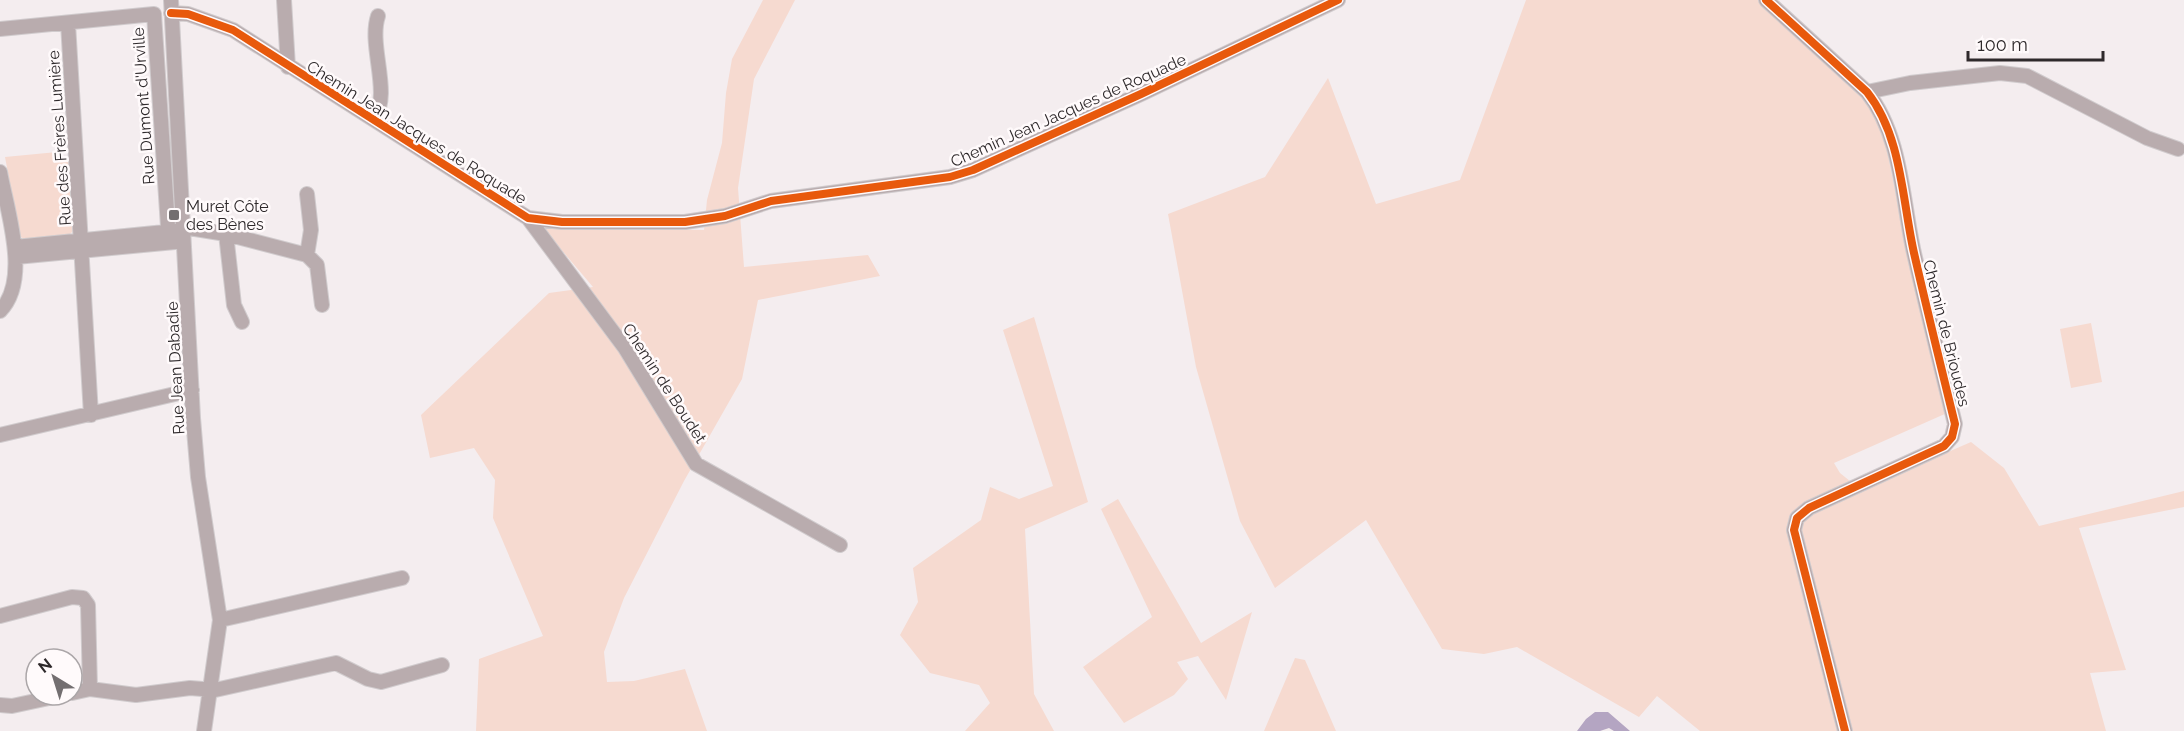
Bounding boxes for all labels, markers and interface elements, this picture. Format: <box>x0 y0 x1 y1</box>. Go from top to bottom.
scale bar <box>1968 24 2103 62</box>
street label: Rue Dumont d'Urville <box>129 27 158 185</box>
text: 100 m <box>1977 34 2028 55</box>
street label: Rue des Frères Lumière <box>44 50 75 226</box>
street label: Chemin Jean Jacques de Roquade <box>948 50 1189 171</box>
street label: Chemin Jean Jacques de Roquade <box>303 57 530 208</box>
place label: Muret Côte des Bènes <box>186 197 269 234</box>
marker: Muret Côte des Bènes <box>167 208 181 222</box>
street label: Chemin de Brioudes <box>1919 258 1974 409</box>
street label: Rue Jean Dabadie <box>163 301 188 435</box>
street label: Chemin de Boudet <box>619 320 711 447</box>
north arrow <box>24 647 84 707</box>
text: N <box>34 654 56 677</box>

